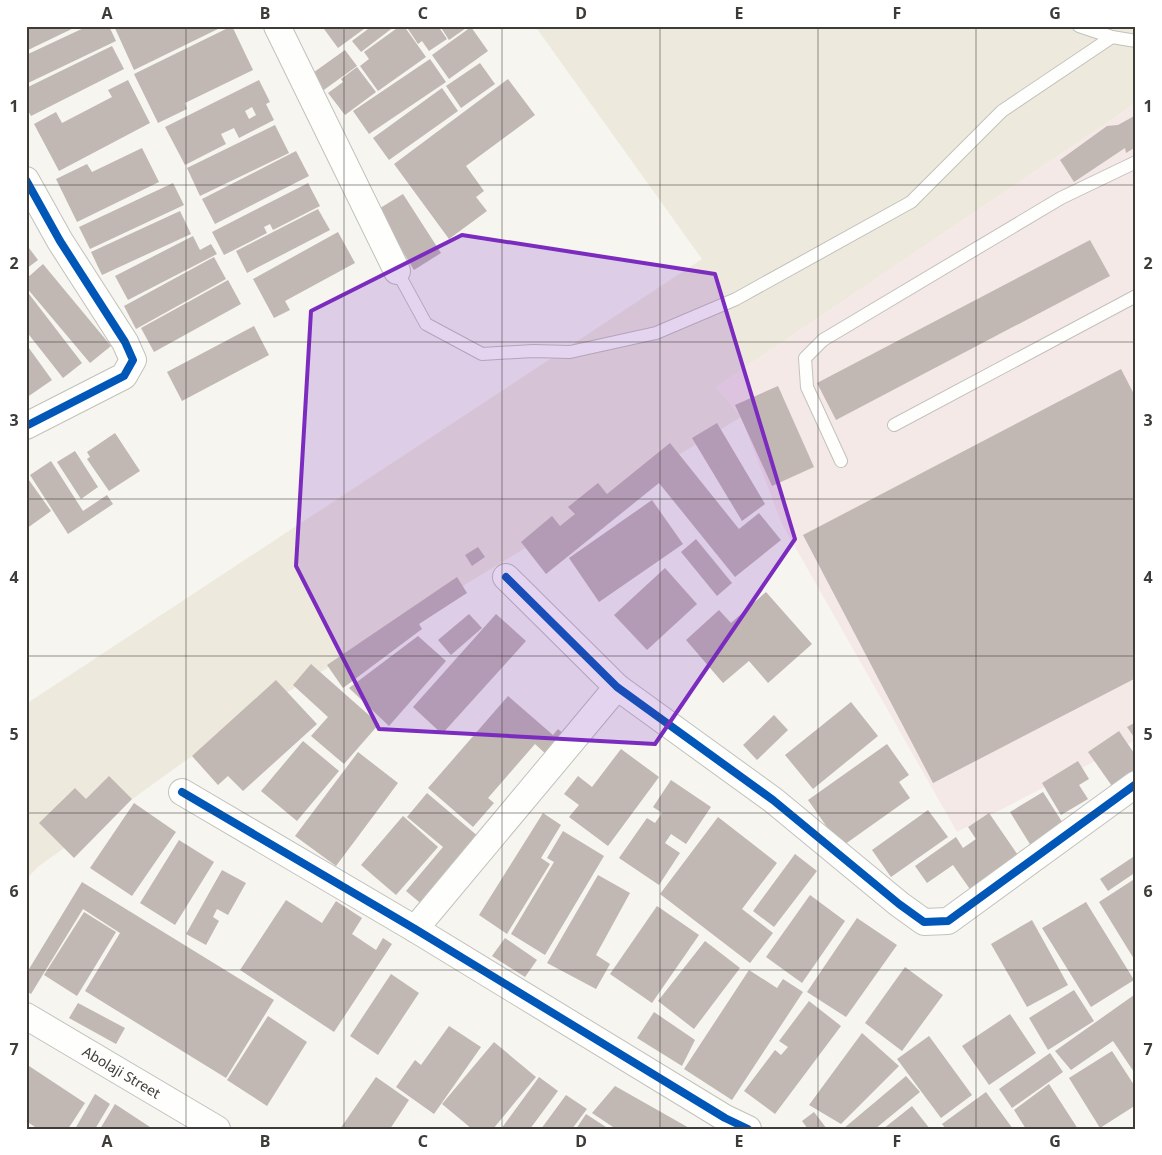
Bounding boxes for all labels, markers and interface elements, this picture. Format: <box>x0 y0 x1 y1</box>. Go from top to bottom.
text: A <box>101 2 113 24</box>
text: B <box>260 2 270 24</box>
text: C <box>418 2 428 24</box>
text: D <box>575 2 587 24</box>
text: E <box>735 2 744 24</box>
text: F <box>893 2 901 24</box>
text: G <box>1049 2 1061 24</box>
text: 1 <box>9 95 19 117</box>
text: 1 <box>1143 95 1153 117</box>
text: 2 <box>9 252 19 274</box>
text: 2 <box>1143 252 1153 274</box>
text: 3 <box>9 409 19 431</box>
text: 3 <box>1143 409 1153 431</box>
text: 4 <box>9 566 19 588</box>
text: 4 <box>1143 566 1153 588</box>
text: 5 <box>9 723 19 745</box>
text: 5 <box>1143 723 1153 745</box>
text: 6 <box>9 880 19 902</box>
text: 6 <box>1143 880 1153 902</box>
text: 7 <box>9 1038 19 1060</box>
text: 7 <box>1143 1038 1153 1060</box>
street label: Abolaji Street <box>79 1042 164 1103</box>
text: A <box>101 1130 113 1152</box>
text: B <box>260 1130 270 1152</box>
text: C <box>418 1130 428 1152</box>
text: D <box>575 1130 587 1152</box>
text: E <box>735 1130 744 1152</box>
text: F <box>893 1130 901 1152</box>
text: G <box>1049 1130 1061 1152</box>

